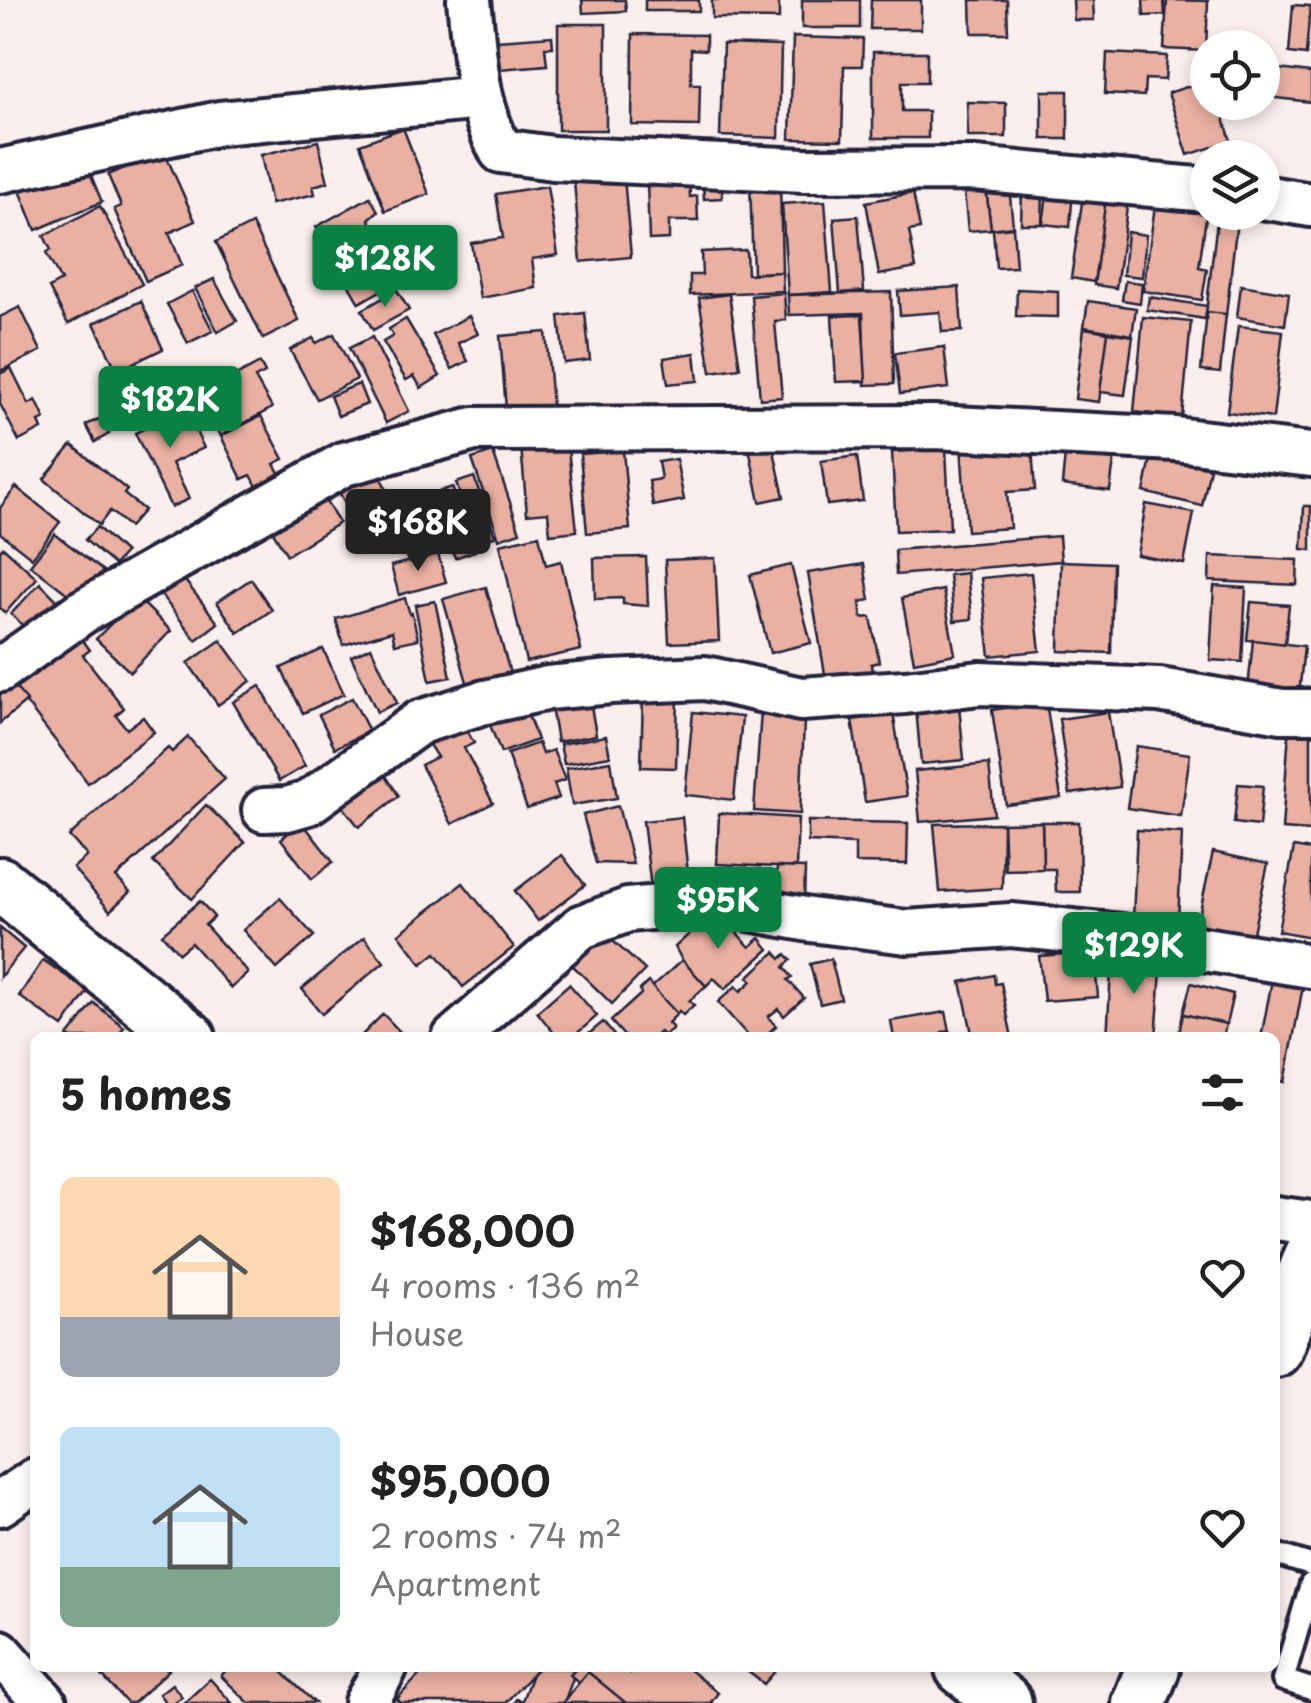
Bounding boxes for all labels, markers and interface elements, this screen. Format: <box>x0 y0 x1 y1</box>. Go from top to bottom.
map controls <box>1190 30 1280 230</box>
button: locate <box>1190 30 1280 120</box>
button: layers <box>1190 140 1280 230</box>
pin: $128K <box>315 225 455 310</box>
text: $128K <box>334 233 436 281</box>
pin: $182K <box>100 366 240 451</box>
text: $182K <box>120 374 220 422</box>
pin: $168K <box>348 489 488 574</box>
text: $168K <box>367 497 469 545</box>
pin: $95K <box>659 867 777 952</box>
text: $95K <box>676 875 760 923</box>
pin: $129K <box>1064 912 1204 997</box>
text: $129K <box>1084 920 1184 968</box>
text: 5 homes <box>60 1061 232 1124</box>
icon: filters <box>1195 1065 1250 1120</box>
text: $168,000 <box>370 1198 575 1261</box>
icon: home <box>140 1217 260 1337</box>
icon: heart <box>1195 1250 1250 1305</box>
text: 4 rooms · 136 m² <box>370 1261 640 1309</box>
text: House <box>370 1309 464 1357</box>
text: $95,000 <box>370 1448 551 1511</box>
icon: home <box>140 1467 260 1587</box>
icon: heart <box>1195 1500 1250 1555</box>
text: 2 rooms · 74 m² <box>370 1511 622 1559</box>
text: Apartment <box>370 1559 541 1607</box>

